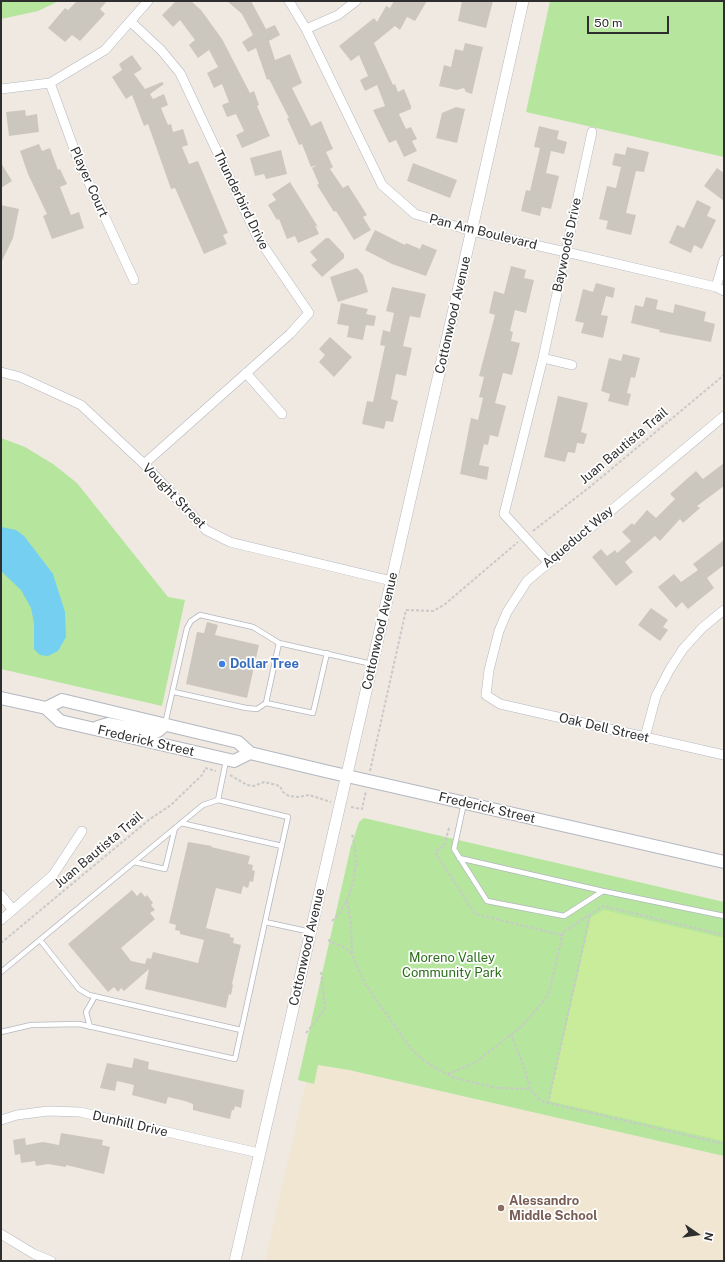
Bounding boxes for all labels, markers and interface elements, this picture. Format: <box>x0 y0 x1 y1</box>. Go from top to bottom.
scale bar <box>589 8 671 34</box>
text: 50 m <box>594 16 622 30</box>
street label: Player Court <box>67 144 111 220</box>
street label: Thunderbird Drive <box>210 148 272 252</box>
street label: Baywoods Drive <box>549 196 585 294</box>
street label: Pan Am Boulevard <box>427 211 539 253</box>
street label: Cottonwood Avenue <box>432 255 474 375</box>
street label: Juan Bautista Trail <box>577 405 671 487</box>
street label: Vought Street <box>139 460 209 532</box>
street label: Aqueduct Way <box>539 503 617 571</box>
street label: Cottonwood Avenue <box>359 571 401 691</box>
place label: Dollar Tree <box>230 656 299 672</box>
marker: Dollar Tree <box>217 659 227 669</box>
street label: Oak Dell Street <box>557 710 651 746</box>
street label: Frederick Street <box>96 722 196 760</box>
street label: Frederick Street <box>437 789 537 827</box>
street label: Juan Bautista Trail <box>52 809 146 891</box>
street label: Cottonwood Avenue <box>286 887 328 1007</box>
park label: Moreno Valley Community Park <box>402 950 502 981</box>
street label: Dunhill Drive <box>91 1108 169 1140</box>
place label: Alessandro Middle School <box>509 1193 598 1224</box>
marker: Alessandro Middle School <box>496 1203 506 1213</box>
north arrow <box>677 1214 717 1254</box>
text: N <box>702 1231 716 1242</box>

